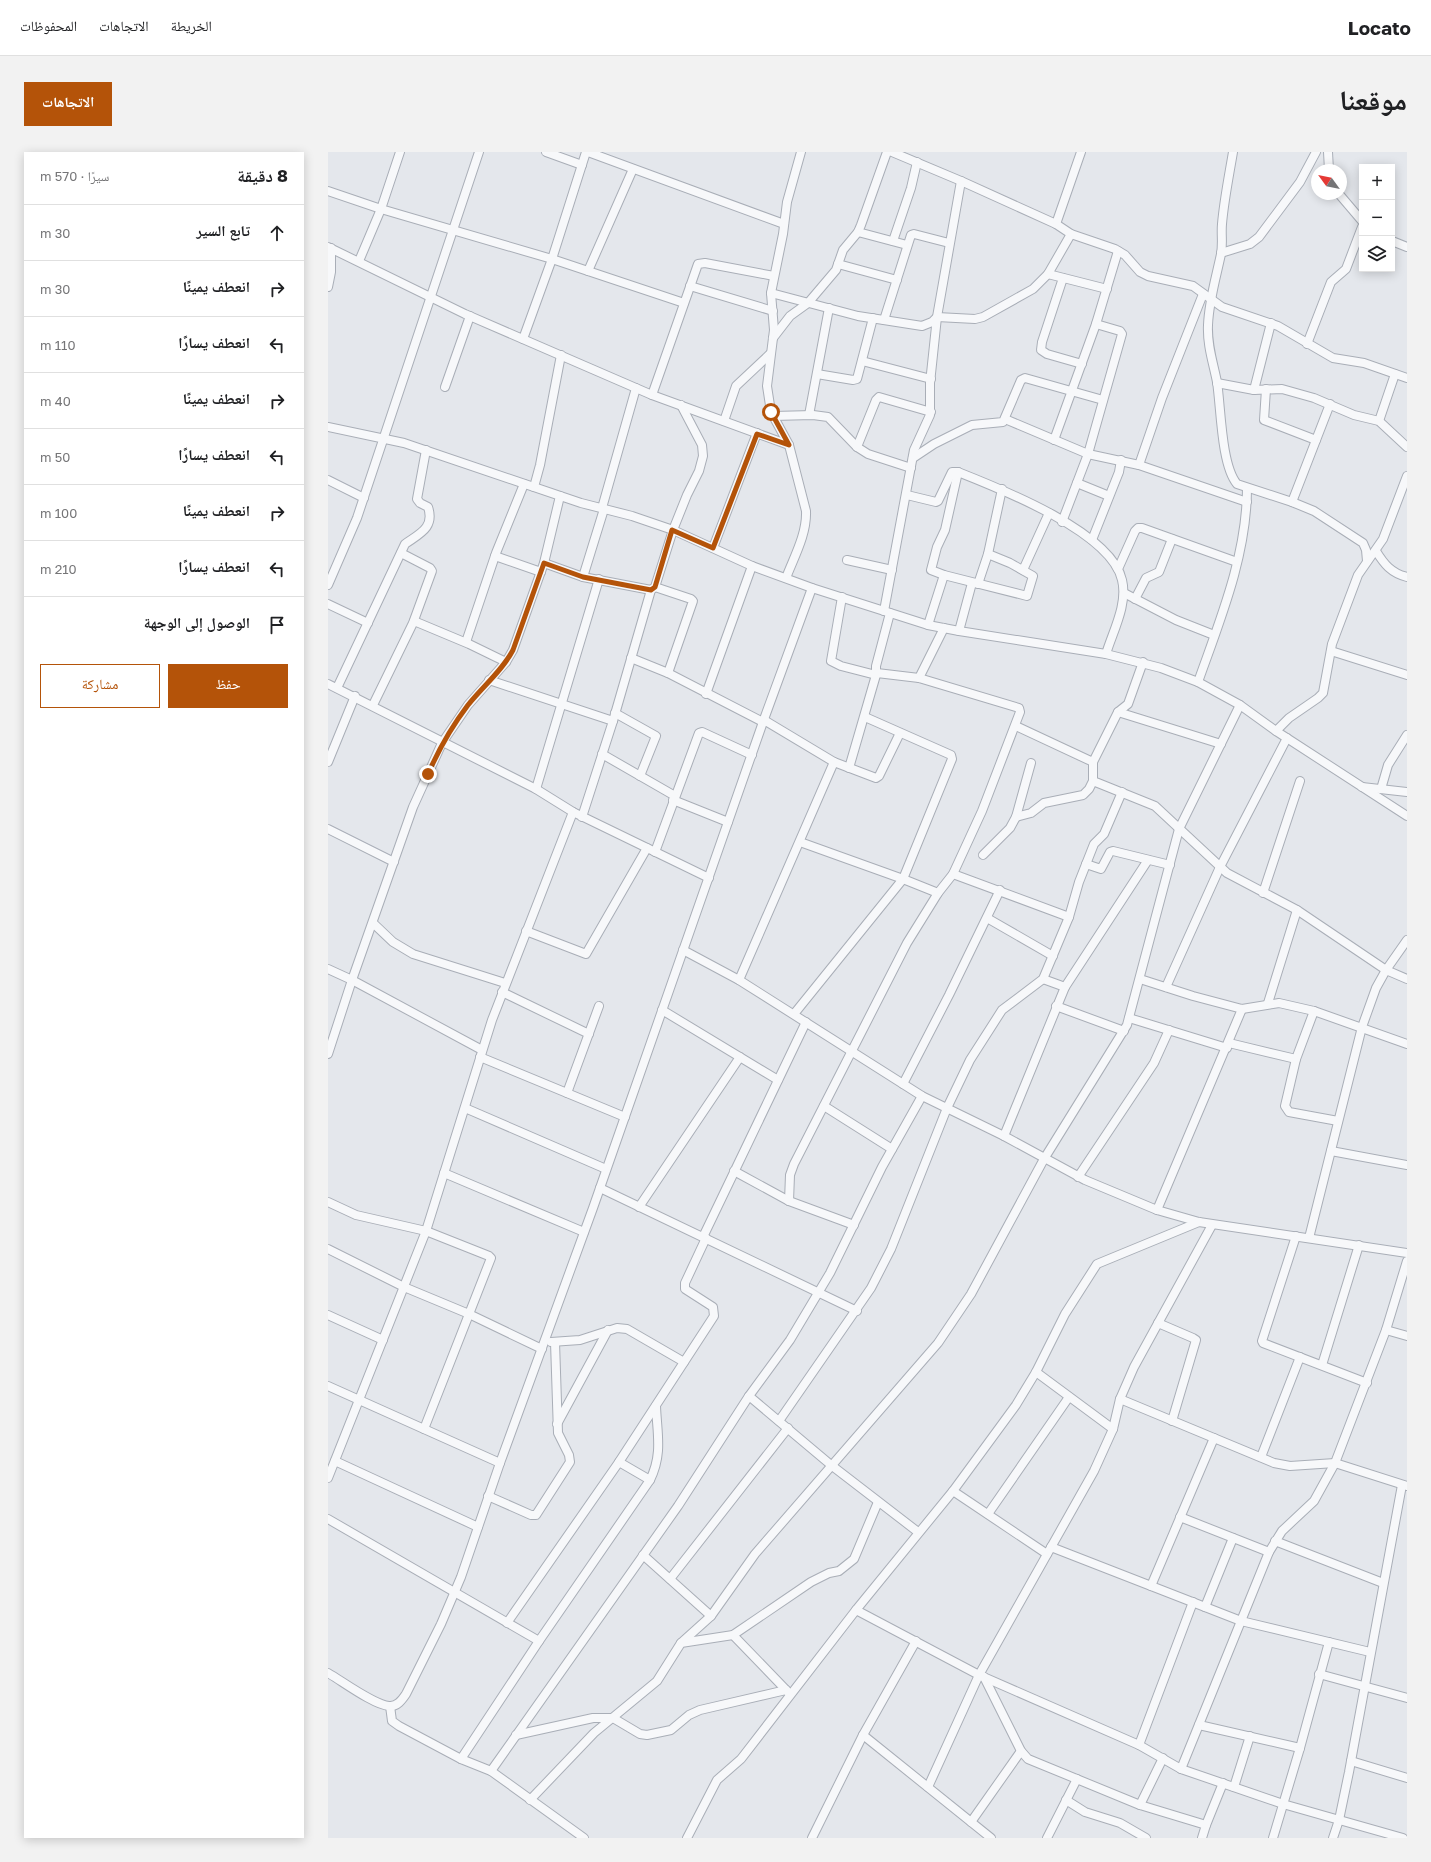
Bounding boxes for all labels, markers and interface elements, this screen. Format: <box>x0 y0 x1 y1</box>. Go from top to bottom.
text: Locato <box>1348 16 1411 39</box>
text: المحفوظات <box>20 17 77 34</box>
text: الاتجاهات <box>99 17 149 34</box>
text: الخريطة <box>171 17 212 34</box>
button: الاتجاهات <box>24 82 112 126</box>
text: موقعنا <box>1339 83 1407 116</box>
north arrow <box>1311 164 1347 200</box>
map controls <box>1359 164 1395 272</box>
button: + <box>1359 164 1395 200</box>
text: 8 دقيقة <box>237 165 288 186</box>
text: سيرًا · 570 m <box>40 168 109 184</box>
button: − <box>1359 200 1395 236</box>
text: تابع السير <box>196 221 250 239</box>
icon: ahead <box>266 222 288 244</box>
text: 30 m <box>40 225 70 241</box>
button: layers <box>1359 236 1395 272</box>
text: انعطف يمينًا <box>183 277 250 295</box>
icon: right <box>266 278 288 300</box>
text: 30 m <box>40 281 70 297</box>
text: انعطف يسارًا <box>178 333 250 351</box>
icon: left <box>266 334 288 356</box>
text: 110 m <box>40 337 75 353</box>
text: انعطف يمينًا <box>183 389 250 407</box>
icon: right <box>266 390 288 412</box>
text: 40 m <box>40 393 71 409</box>
route start <box>762 403 780 421</box>
text: انعطف يسارًا <box>178 445 250 463</box>
icon: left <box>266 446 288 468</box>
text: 50 m <box>40 449 70 465</box>
text: انعطف يمينًا <box>183 501 250 519</box>
icon: right <box>266 502 288 524</box>
text: 100 m <box>40 505 77 521</box>
text: انعطف يسارًا <box>178 557 250 575</box>
icon: left <box>266 558 288 580</box>
text: 210 m <box>40 561 77 577</box>
text: الوصول إلى الوجهة <box>144 613 250 631</box>
icon: arrive <box>266 614 288 636</box>
button: مشاركة <box>40 664 160 708</box>
button: حفظ <box>168 664 288 708</box>
route end <box>419 765 437 783</box>

